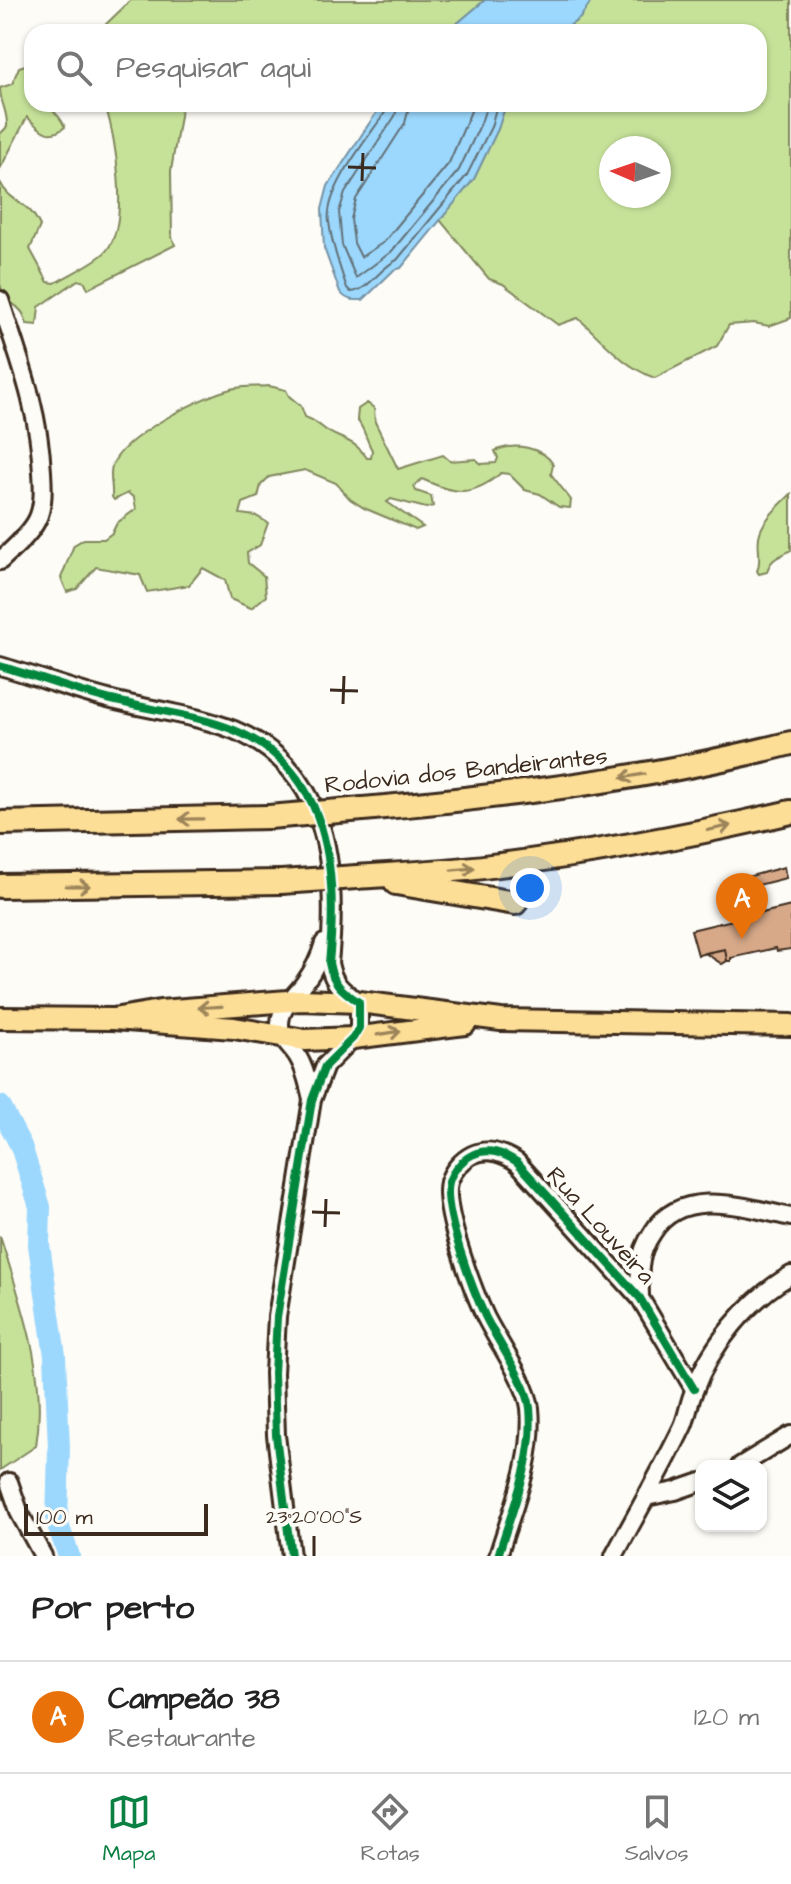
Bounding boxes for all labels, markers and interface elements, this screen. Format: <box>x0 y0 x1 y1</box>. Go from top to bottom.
search box <box>24 24 767 112</box>
icon: search <box>52 46 96 90</box>
text: Pesquisar aqui <box>116 47 311 89</box>
north arrow <box>599 136 671 208</box>
street label: Rodovia dos Bandeirantes <box>323 739 609 803</box>
one-way arrow <box>620 770 646 785</box>
one-way arrow <box>178 811 205 827</box>
one-way arrow <box>706 820 732 835</box>
one-way arrow <box>449 861 476 876</box>
your location <box>510 868 550 908</box>
pin: A <box>716 873 768 939</box>
one-way arrow <box>64 878 91 894</box>
one-way arrow <box>197 1000 224 1015</box>
one-way arrow <box>376 1024 401 1039</box>
street label: Rua Louveira <box>538 1159 662 1292</box>
map controls <box>695 1460 767 1532</box>
button: layers <box>695 1460 767 1532</box>
scale bar <box>24 1500 208 1536</box>
text: 100 m <box>36 1502 93 1533</box>
text: 23°20'00"S <box>266 1503 362 1531</box>
text: Por perto <box>32 1584 194 1632</box>
text: Campeão 38 <box>108 1678 280 1720</box>
text: A <box>50 1699 66 1735</box>
text: 120 m <box>694 1699 759 1735</box>
text: Restaurante <box>108 1720 256 1756</box>
tab: Mapa <box>103 1790 155 1869</box>
tab: Rotas <box>361 1790 420 1869</box>
tab: Salvos <box>625 1790 688 1869</box>

